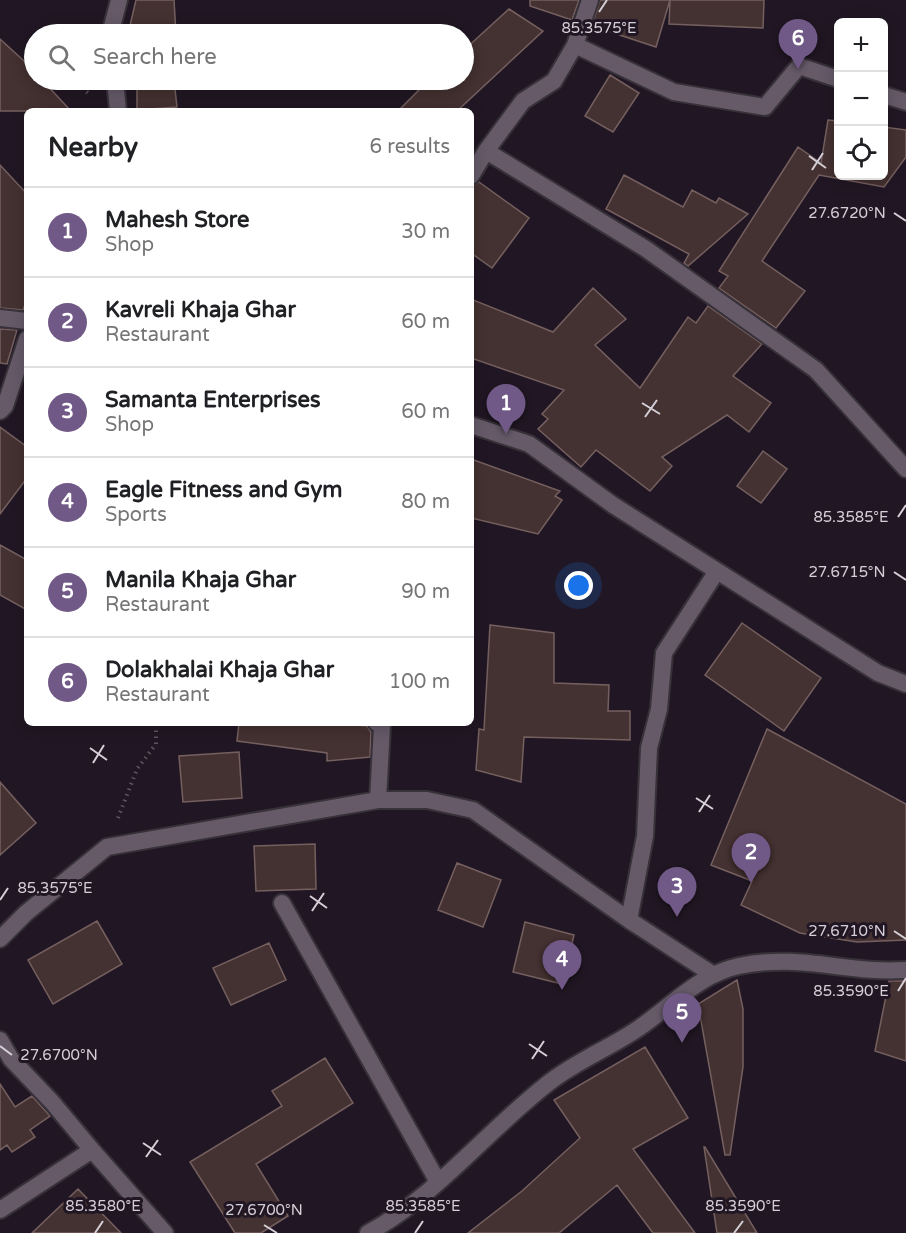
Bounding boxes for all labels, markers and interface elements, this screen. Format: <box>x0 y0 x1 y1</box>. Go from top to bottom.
map controls <box>834 18 888 180</box>
button: + <box>834 18 888 72</box>
text: 85.3575°E <box>561 19 637 37</box>
pin: 6 <box>778 20 818 69</box>
search box <box>24 24 474 90</box>
icon: search <box>45 41 78 74</box>
text: Search here <box>93 44 217 70</box>
button: − <box>834 72 888 126</box>
button: locate <box>834 126 888 180</box>
text: Nearby <box>48 132 138 163</box>
text: 6 results <box>370 135 450 159</box>
text: 27.6720°N <box>808 204 886 222</box>
text: Mahesh Store <box>105 207 249 233</box>
text: 1 <box>61 220 74 244</box>
text: 30 m <box>401 220 450 244</box>
text: Shop <box>105 233 154 257</box>
text: Kavreli Khaja Ghar <box>105 297 296 323</box>
text: 2 <box>61 310 74 334</box>
text: 60 m <box>401 310 450 334</box>
text: Restaurant <box>105 323 210 347</box>
pin: 1 <box>486 384 526 434</box>
text: Samanta Enterprises <box>105 387 321 413</box>
text: 3 <box>61 400 74 424</box>
text: 60 m <box>401 400 450 424</box>
text: Shop <box>105 413 154 437</box>
text: Eagle Fitness and Gym <box>105 477 343 503</box>
text: 4 <box>61 490 74 514</box>
text: 80 m <box>401 490 450 514</box>
text: Sports <box>105 503 167 527</box>
text: 85.3585°E <box>813 508 889 526</box>
text: 27.6715°N <box>808 563 886 581</box>
text: Manila Khaja Ghar <box>105 567 296 593</box>
your location <box>564 571 593 600</box>
text: 5 <box>61 580 74 604</box>
text: 90 m <box>401 580 450 604</box>
text: Restaurant <box>105 593 210 617</box>
text: Dolakhalai Khaja Ghar <box>105 657 334 683</box>
text: 6 <box>61 670 74 694</box>
text: 100 m <box>389 670 450 694</box>
text: Restaurant <box>105 683 210 707</box>
pin: 2 <box>732 834 771 883</box>
pin: 3 <box>658 868 696 917</box>
text: 85.3575°E <box>17 879 93 897</box>
text: 27.6710°N <box>808 922 886 940</box>
pin: 4 <box>542 940 582 990</box>
text: 85.3590°E <box>813 982 889 1000</box>
pin: 5 <box>662 994 702 1043</box>
text: 27.6700°N <box>20 1046 98 1064</box>
text: 85.3580°E <box>65 1197 141 1215</box>
text: 85.3585°E <box>385 1197 461 1215</box>
text: 85.3590°E <box>705 1197 781 1215</box>
text: 27.6700°N <box>225 1201 303 1219</box>

